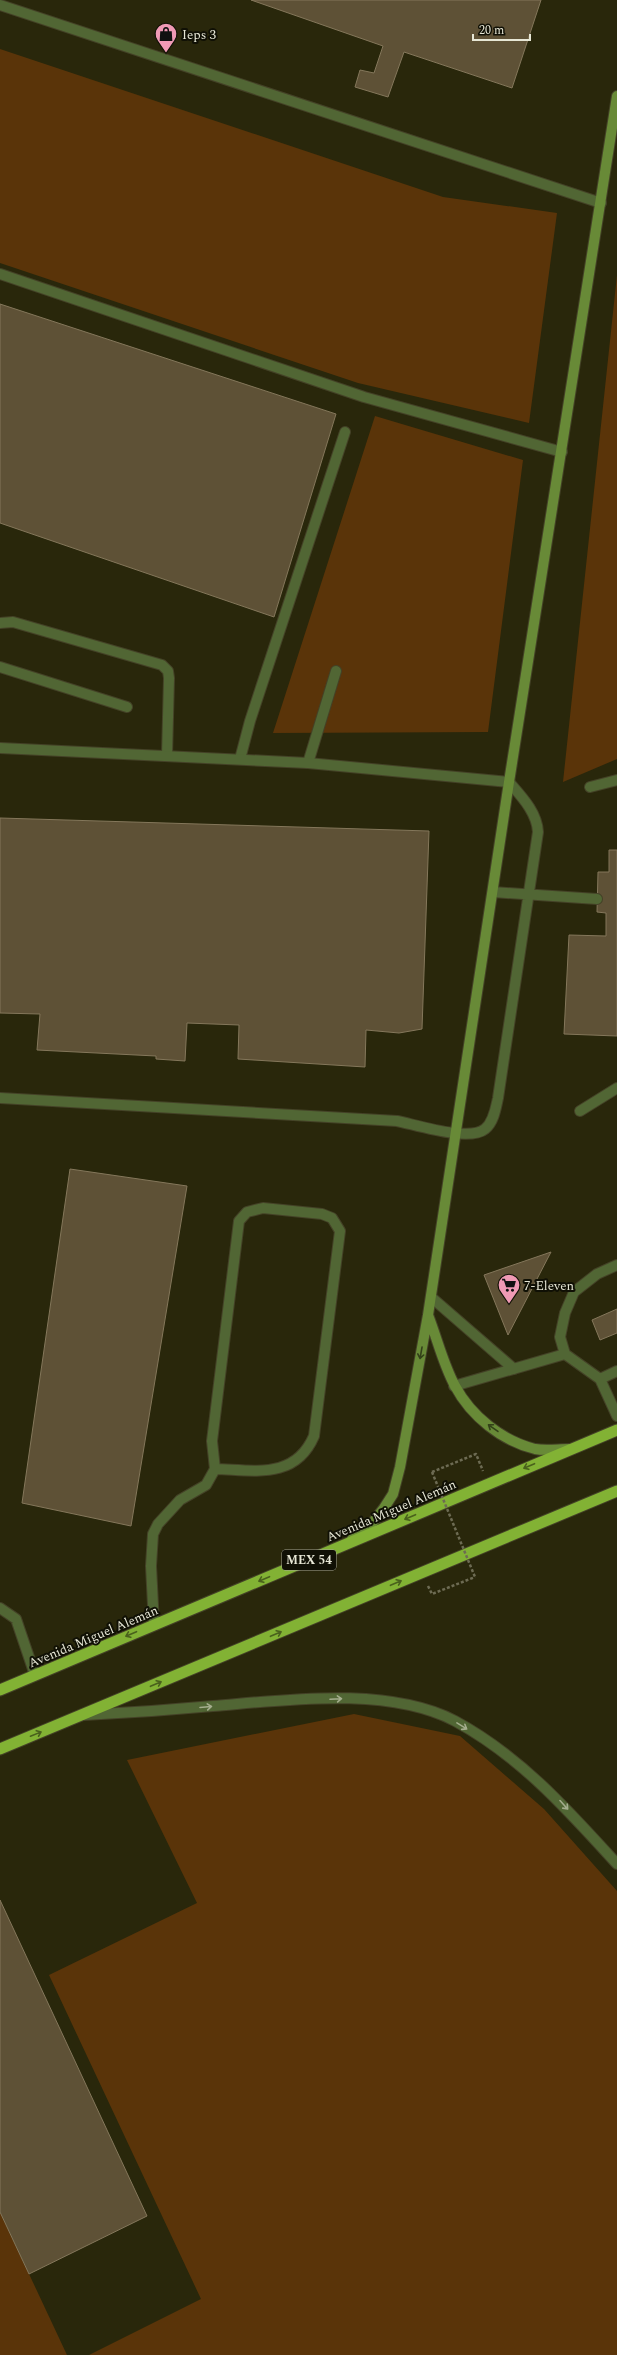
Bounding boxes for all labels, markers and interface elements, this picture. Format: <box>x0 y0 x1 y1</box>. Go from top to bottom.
scale bar <box>473 16 530 42</box>
shop icon: Ieps 3 <box>153 21 179 54</box>
text: 20 m <box>479 21 504 40</box>
place label: Ieps 3 <box>182 25 217 45</box>
supermarket icon: 7-Eleven <box>496 1272 522 1305</box>
place label: 7-Eleven <box>524 1276 574 1296</box>
one-way arrow <box>417 1346 425 1359</box>
one-way arrow <box>487 1424 498 1432</box>
one-way arrow <box>524 1463 536 1470</box>
street label: Avenida Miguel Alemán <box>323 1474 460 1547</box>
one-way arrow <box>404 1514 416 1521</box>
road number: MEX 54 <box>282 1550 336 1570</box>
one-way arrow <box>259 1575 271 1583</box>
one-way arrow <box>389 1578 401 1586</box>
street label: Avenida Miguel Alemán <box>25 1600 162 1673</box>
one-way arrow <box>269 1629 281 1637</box>
one-way arrow <box>126 1631 138 1639</box>
one-way arrow <box>150 1680 162 1688</box>
one-way arrow <box>329 1695 342 1702</box>
one-way arrow <box>199 1703 212 1710</box>
one-way arrow <box>456 1721 467 1730</box>
one-way arrow <box>30 1730 42 1738</box>
one-way arrow <box>559 1800 568 1810</box>

